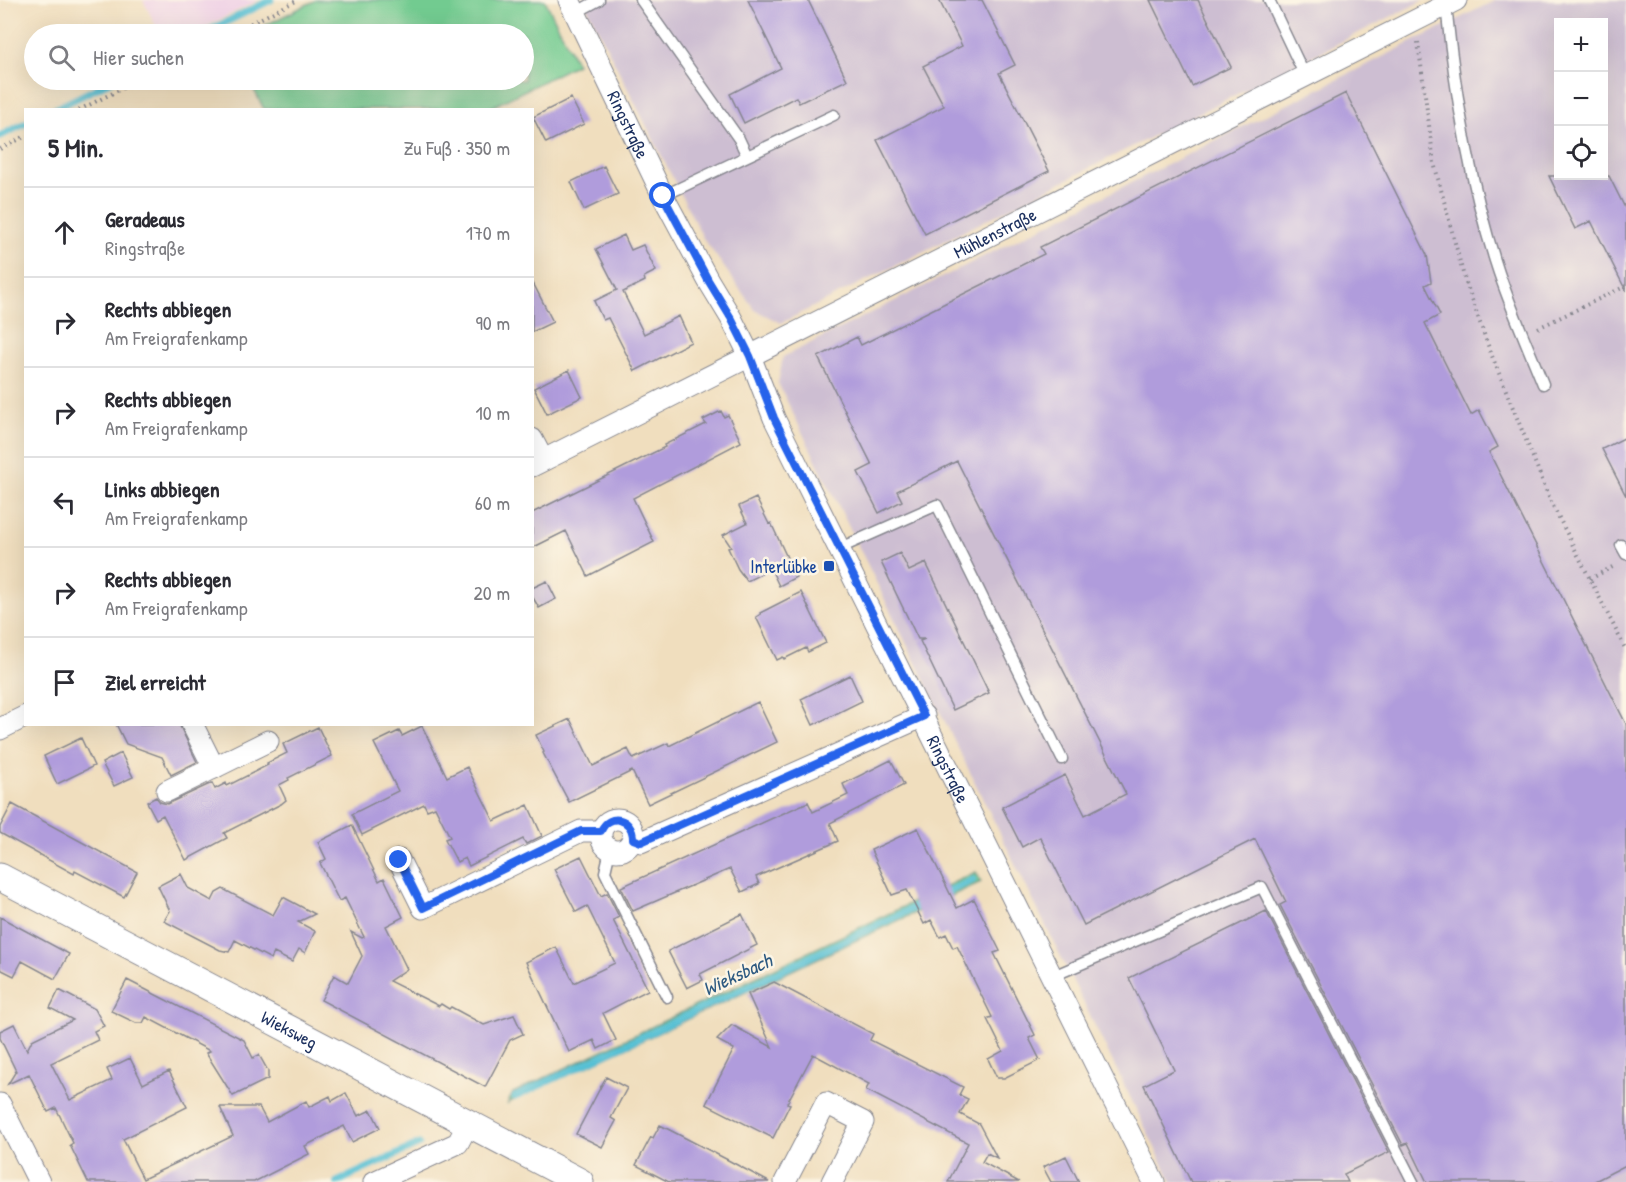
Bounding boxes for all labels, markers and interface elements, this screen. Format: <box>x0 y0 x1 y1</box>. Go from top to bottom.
map controls <box>1554 18 1608 180</box>
button: + <box>1554 18 1608 72</box>
search box <box>24 24 534 90</box>
icon: search <box>45 41 78 74</box>
text: Hier suchen <box>93 42 184 72</box>
button: − <box>1554 72 1608 126</box>
street label: Ringstraße <box>602 86 656 162</box>
button: locate <box>1554 126 1608 180</box>
text: 5 Min. <box>48 130 104 165</box>
text: Zu Fuß · 350 m <box>403 134 510 161</box>
route start <box>649 182 675 208</box>
street label: Mühlenstraße <box>949 201 1040 264</box>
text: Geradeaus <box>105 204 185 234</box>
icon: ahead <box>48 216 81 249</box>
text: 170 m <box>466 219 510 246</box>
text: Ringstraße <box>105 234 185 261</box>
text: Rechts abbiegen <box>105 294 232 324</box>
icon: right <box>48 306 81 339</box>
text: 90 m <box>476 309 510 336</box>
text: Am Freigrafenkamp <box>105 324 248 351</box>
text: Rechts abbiegen <box>105 384 232 414</box>
icon: right <box>48 396 81 429</box>
text: 10 m <box>476 399 510 426</box>
text: Am Freigrafenkamp <box>105 414 248 441</box>
text: Links abbiegen <box>105 474 220 504</box>
icon: left <box>48 486 81 519</box>
text: 60 m <box>475 489 510 516</box>
text: Am Freigrafenkamp <box>105 504 248 531</box>
place label: Interlübke <box>750 554 817 579</box>
marker: Interlübke <box>822 559 836 573</box>
text: Rechts abbiegen <box>105 564 232 594</box>
icon: right <box>48 576 81 609</box>
text: 20 m <box>473 579 510 606</box>
text: Am Freigrafenkamp <box>105 594 248 621</box>
icon: arrive <box>48 666 81 699</box>
text: Ziel erreicht <box>105 667 205 697</box>
street label: Ringstraße <box>921 731 976 807</box>
route end <box>385 846 411 872</box>
water label: Wieksbach <box>698 946 777 1002</box>
street label: Wieksweg <box>257 1004 322 1054</box>

